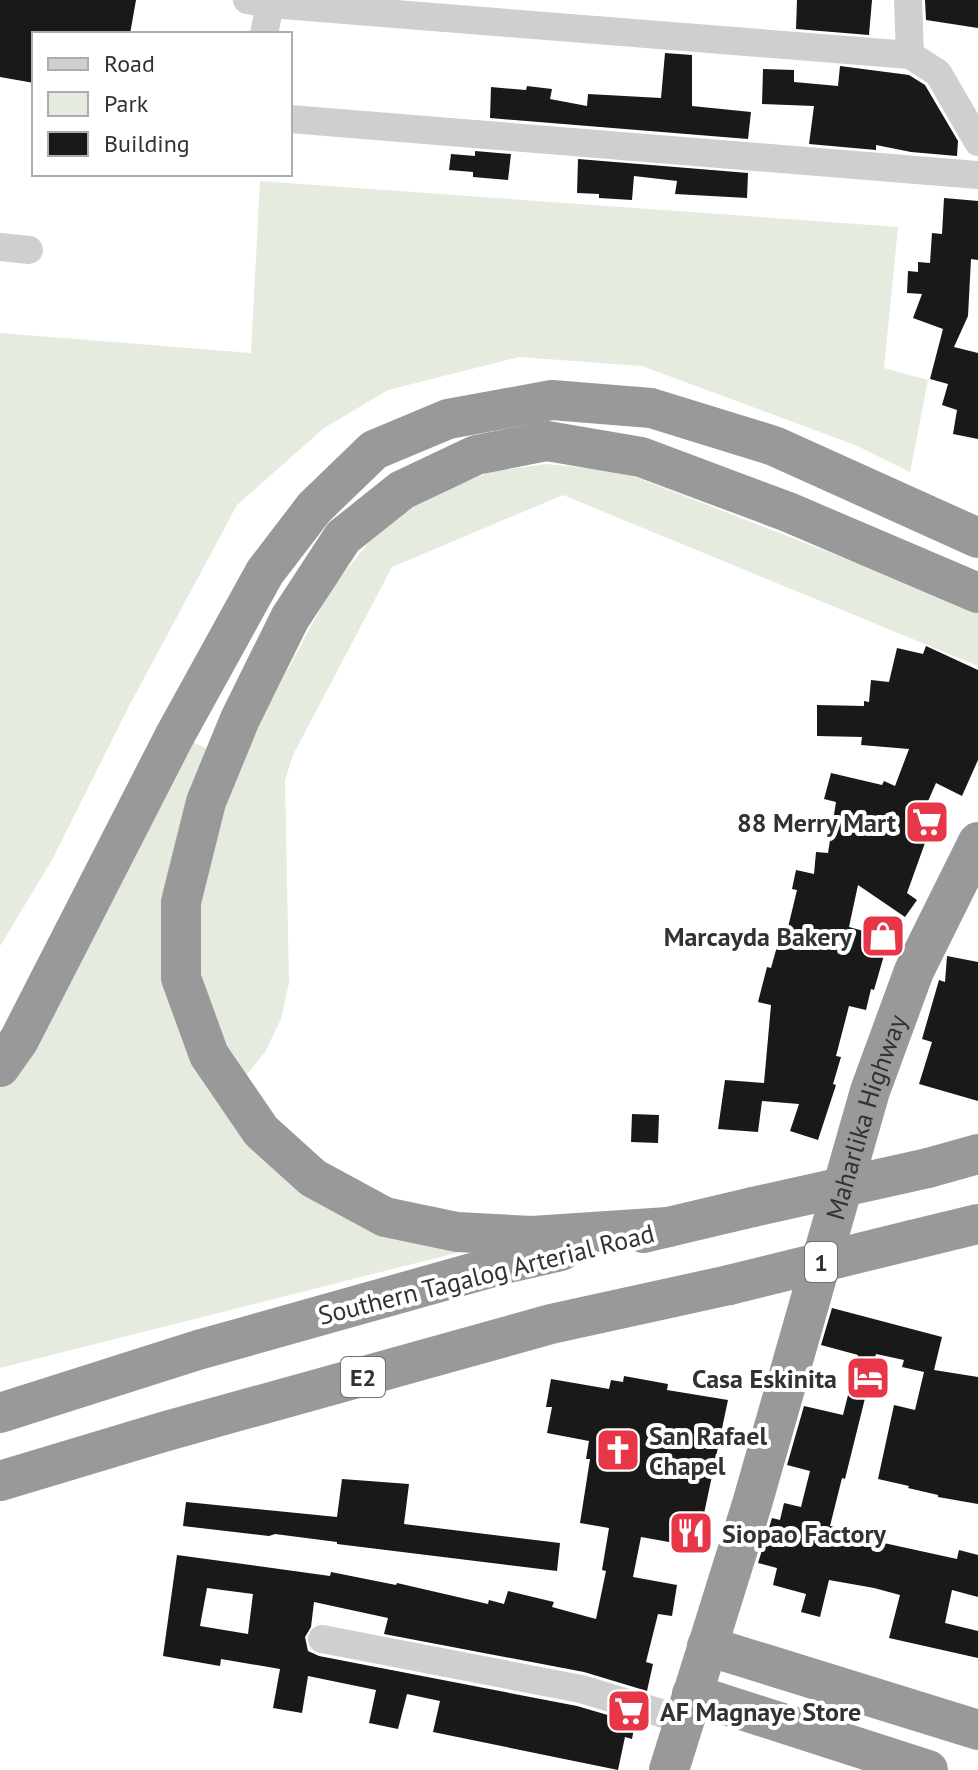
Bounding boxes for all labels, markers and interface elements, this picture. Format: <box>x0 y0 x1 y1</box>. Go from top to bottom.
legend <box>32 32 292 176</box>
text: Road <box>104 48 155 79</box>
text: Park <box>104 88 149 119</box>
text: Building <box>104 128 190 159</box>
supermarket icon: 88 Merry Mart <box>903 798 951 846</box>
place label: 88 Merry Mart <box>737 806 896 839</box>
shop icon: Marcayda Bakery <box>859 912 907 960</box>
place label: Marcayda Bakery <box>664 920 853 953</box>
street label: Maharlika Highway <box>818 1010 913 1223</box>
street label: Southern Tagalog Arterial Road <box>315 1216 657 1332</box>
road number: 1 <box>805 1242 837 1282</box>
hotel icon: Casa Eskinita <box>844 1354 892 1402</box>
road number: E2 <box>341 1357 385 1397</box>
place label: Casa Eskinita <box>692 1362 837 1395</box>
place label: San Rafael Chapel <box>649 1419 767 1482</box>
church icon: San Rafael Chapel <box>594 1426 642 1474</box>
restaurant icon: Siopao Factory <box>667 1509 715 1557</box>
place label: Siopao Factory <box>722 1517 887 1550</box>
supermarket icon: AF Magnaye Store <box>605 1687 653 1735</box>
place label: AF Magnaye Store <box>660 1695 861 1728</box>

